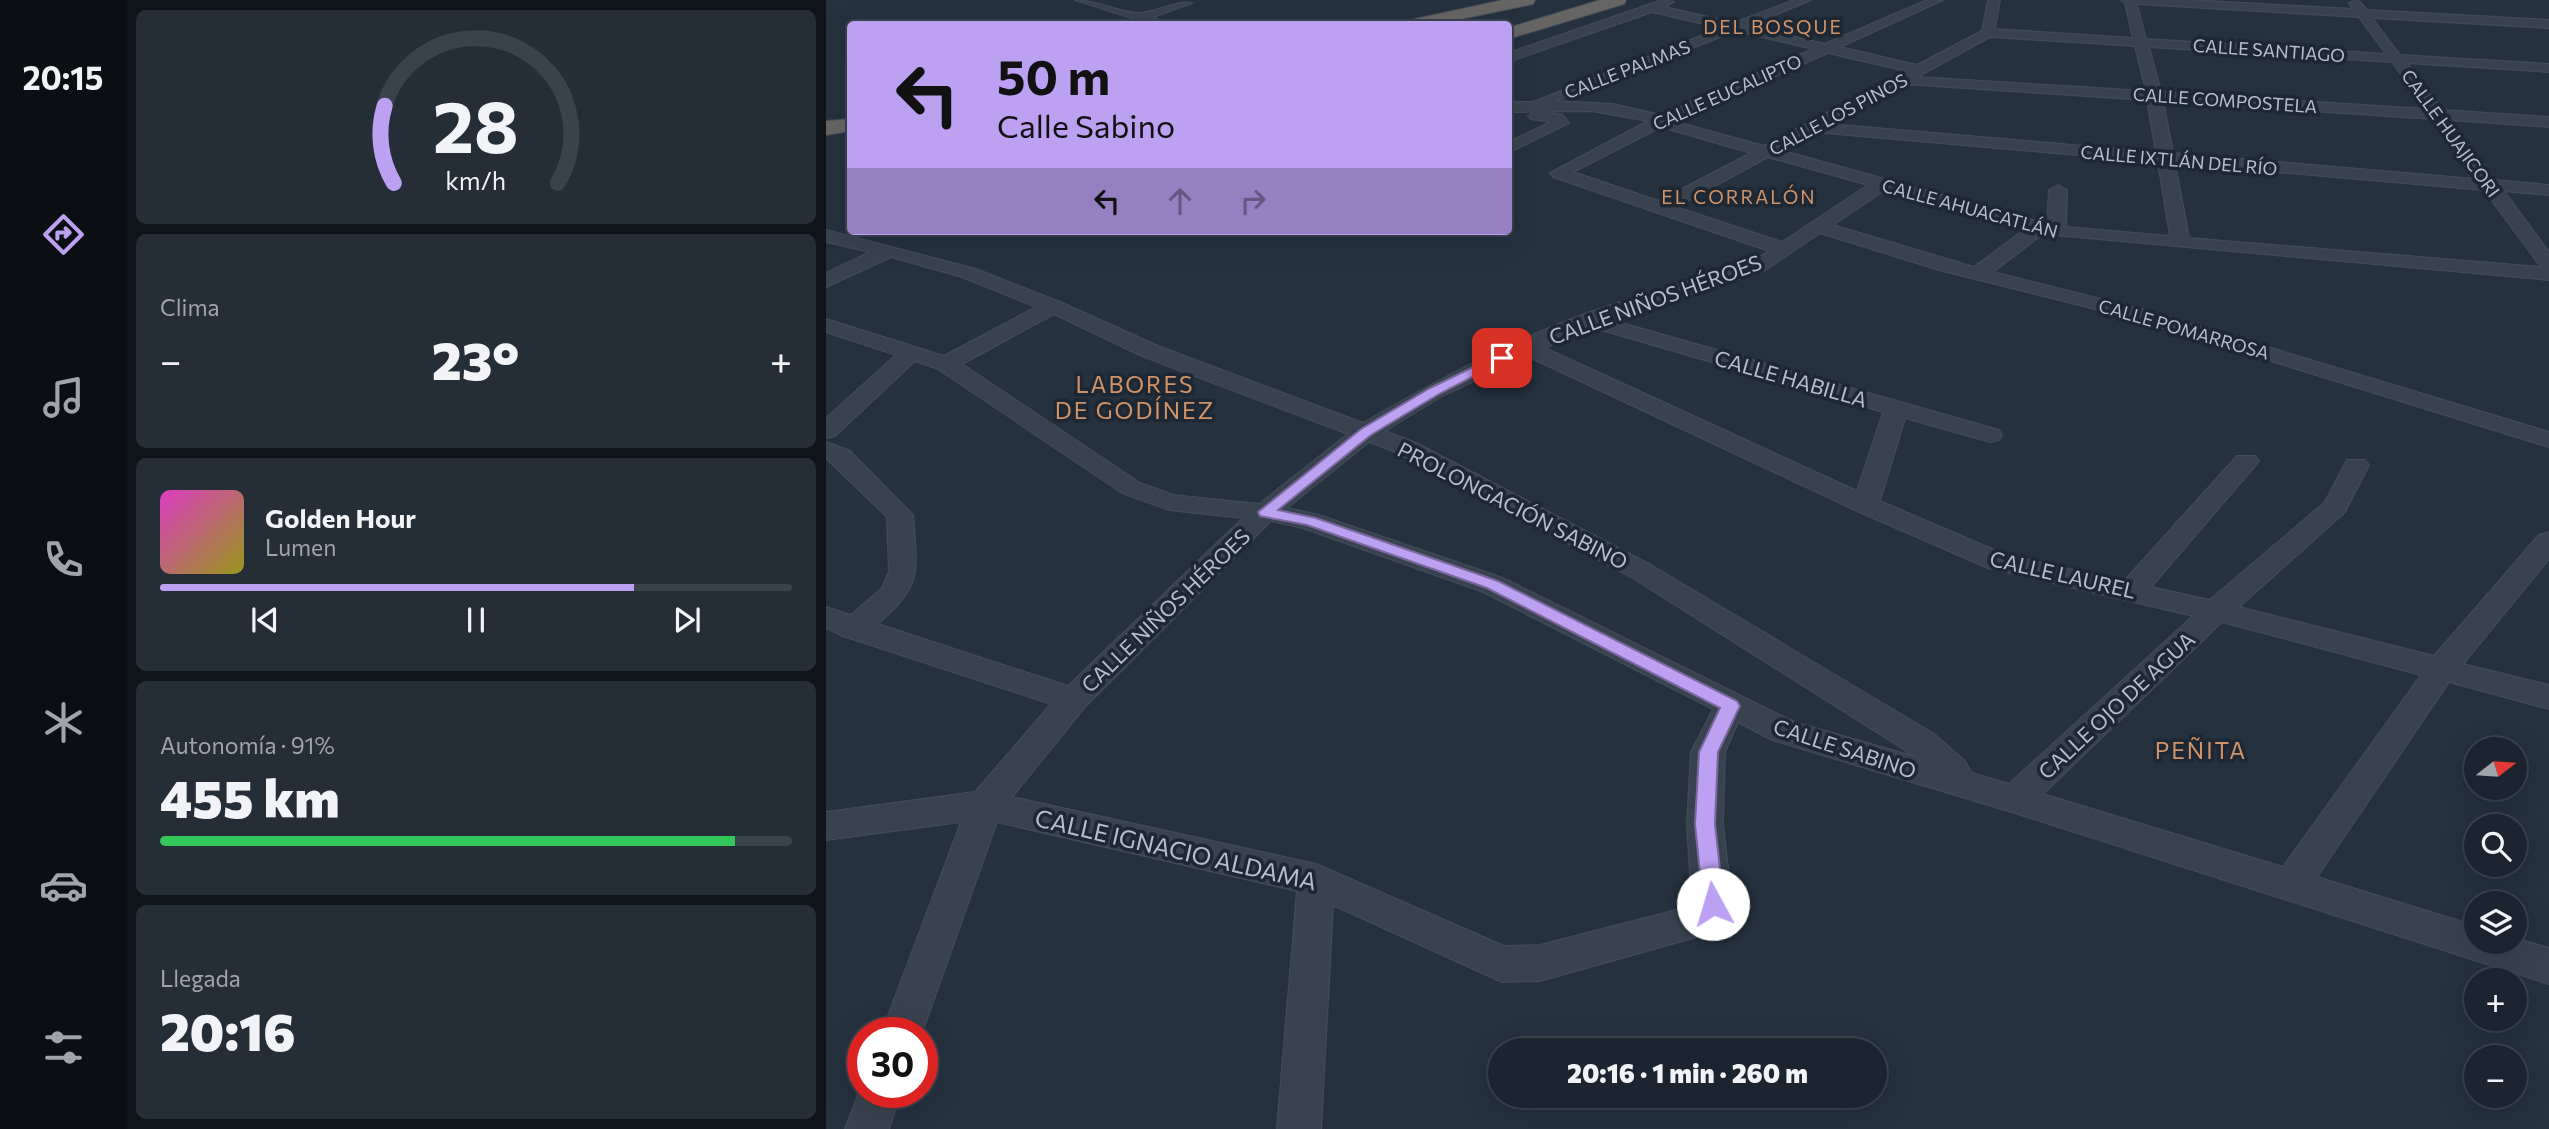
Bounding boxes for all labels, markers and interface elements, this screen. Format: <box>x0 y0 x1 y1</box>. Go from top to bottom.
district label: DEL BOSQUE <box>1703 15 1843 38</box>
street label: CALLE SANTIAGO <box>2192 34 2346 66</box>
street label: CALLE PALMAS <box>1561 35 1693 103</box>
text: 50 m <box>997 45 1110 105</box>
icon: left <box>882 49 973 140</box>
street label: CALLE EUCALIPTO <box>1649 49 1805 135</box>
text: 20:15 <box>23 57 103 97</box>
street label: CALLE HUAJICORI <box>2397 65 2505 201</box>
street label: CALLE LOS PINOS <box>1765 68 1911 160</box>
text: 28 <box>433 79 519 168</box>
street label: CALLE COMPOSTELA <box>2132 83 2318 117</box>
text: Calle Sabino <box>997 105 1175 145</box>
street label: CALLE IXTLÁN DEL RÍO <box>2080 140 2278 180</box>
text: km/h <box>446 165 506 195</box>
street label: CALLE AHUACATLÁN <box>1880 174 2060 242</box>
icon: left <box>1088 182 1126 220</box>
icon: ahead <box>1161 182 1199 220</box>
icon: right <box>1234 182 1272 220</box>
district label: EL CORRALÓN <box>1661 184 1817 208</box>
icon: directions <box>39 210 88 259</box>
street label: CALLE NIÑOS HÉROES <box>1545 249 1765 349</box>
text: Clima <box>160 293 220 321</box>
street label: CALLE POMARROSA <box>2096 294 2272 364</box>
text: 23° <box>432 327 519 391</box>
pin <box>1472 328 1532 388</box>
text: − <box>160 336 182 383</box>
text: + <box>770 336 792 383</box>
icon: arrive <box>1483 339 1521 377</box>
street label: CALLE HABILLA <box>1712 344 1870 412</box>
district label: LABORES DE GODÍNEZ <box>1055 370 1215 424</box>
icon: music <box>39 373 88 422</box>
street label: PROLONGACIÓN SABINO <box>1394 436 1632 574</box>
text: Golden Hour <box>265 502 416 533</box>
street label: CALLE NIÑOS HÉROES <box>1076 523 1254 697</box>
text: Lumen <box>265 533 336 561</box>
icon: phone <box>39 535 88 584</box>
street label: CALLE LAUREL <box>1988 545 2138 603</box>
icon: previous <box>246 601 284 639</box>
icon: pause <box>457 601 495 639</box>
icon: next <box>668 601 706 639</box>
street label: CALLE OJO DE AGUA <box>2033 626 2199 784</box>
icon: climate <box>39 698 88 747</box>
street label: CALLE SABINO <box>1770 713 1920 783</box>
text: Autonomía · 91% <box>160 731 335 759</box>
district label: PEÑITA <box>2155 736 2247 764</box>
north arrow <box>2464 737 2527 800</box>
map controls <box>2464 737 2527 1108</box>
text: 455 km <box>160 765 340 829</box>
street label: CALLE IGNACIO ALDAMA <box>1032 802 1320 896</box>
button: search <box>2464 814 2527 877</box>
icon: car <box>39 861 88 910</box>
position arrow <box>1676 867 1750 941</box>
button: layers <box>2464 891 2527 954</box>
text: Llegada <box>160 964 241 992</box>
button: + <box>2464 968 2527 1031</box>
text: 20:16 <box>160 998 296 1062</box>
speed limit sign: 30 <box>847 1017 938 1108</box>
icon: filters <box>39 1023 88 1072</box>
button: − <box>2464 1045 2527 1108</box>
text: 20:16 · 1 min · 260 m <box>1567 1057 1808 1088</box>

